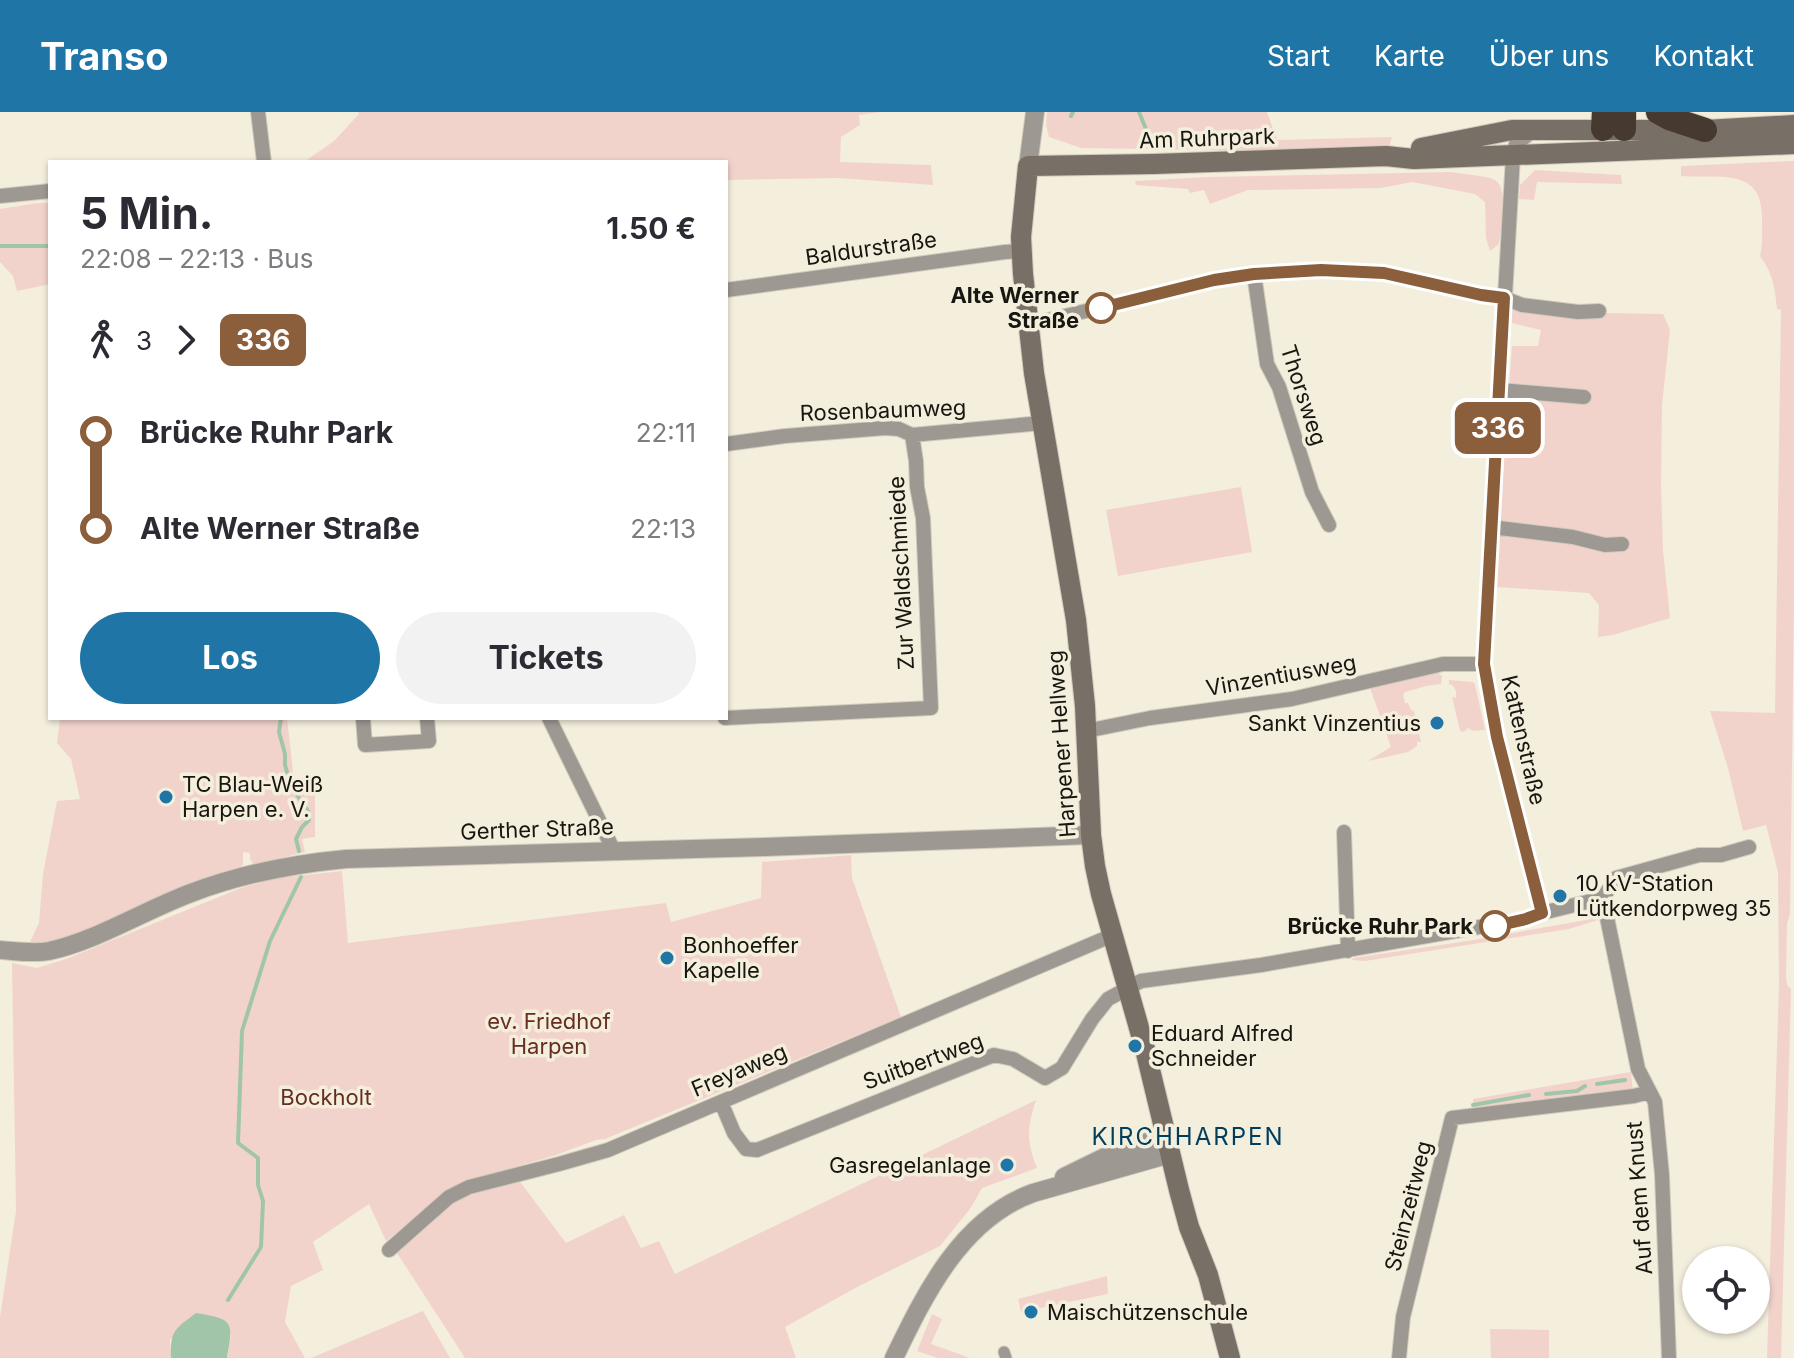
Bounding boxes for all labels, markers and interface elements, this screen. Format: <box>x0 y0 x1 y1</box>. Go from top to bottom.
text: Transo <box>40 33 168 79</box>
text: Start <box>1267 39 1330 73</box>
text: Karte <box>1374 39 1445 73</box>
text: Über uns <box>1489 39 1609 73</box>
text: Kontakt <box>1653 39 1754 73</box>
street label: Am Ruhrpark <box>1138 123 1276 153</box>
text: 5 Min. <box>80 186 214 240</box>
text: 1.50 € <box>606 210 696 246</box>
street label: Baldurstraße <box>804 226 938 270</box>
text: 22:08 – 22:13 · Bus <box>80 243 313 274</box>
place label: Alte Werner Straße <box>950 282 1079 333</box>
marker: Alte Werner Straße <box>1086 293 1116 323</box>
icon: walk <box>80 318 124 362</box>
icon: forward <box>164 318 208 362</box>
text: 336 <box>236 323 290 357</box>
text: 3 <box>136 325 152 356</box>
street label: Thorsweg <box>1276 341 1332 449</box>
street label: Rosenbaumweg <box>799 394 967 426</box>
line badge: 336 <box>1452 402 1544 454</box>
text: 336 <box>1471 411 1525 445</box>
text: Brücke Ruhr Park <box>140 414 393 450</box>
text: 22:11 <box>636 417 696 448</box>
street label: Zur Waldschmiede <box>883 475 919 671</box>
text: Alte Werner Straße <box>140 510 420 546</box>
text: 22:13 <box>630 513 696 544</box>
button: Los <box>80 612 380 704</box>
button: Tickets <box>396 612 696 704</box>
street label: Harpener Hellweg <box>1041 649 1081 839</box>
street label: Vinzentiusweg <box>1204 649 1358 701</box>
street label: Kattenstraße <box>1496 673 1552 807</box>
place label: Sankt Vinzentius <box>1248 710 1421 736</box>
marker: Sankt Vinzentius <box>1428 714 1446 732</box>
place label: TC Blau-Weiß Harpen e. V. <box>182 771 323 822</box>
marker: TC Blau-Weiß Harpen e. V. <box>157 788 175 806</box>
street label: Gerther Straße <box>460 813 614 845</box>
place label: 10 kV-Station Lütkendorpweg 35 <box>1576 870 1772 921</box>
marker: 10 kV-Station Lütkendorpweg 35 <box>1551 887 1569 905</box>
marker: Brücke Ruhr Park <box>1480 911 1510 941</box>
place label: Brücke Ruhr Park <box>1287 913 1473 939</box>
place label: Bonhoeffer Kapelle <box>683 932 799 983</box>
marker: Bonhoeffer Kapelle <box>658 949 676 967</box>
park label: ev. Friedhof Harpen <box>487 1008 611 1059</box>
place label: Eduard Alfred Schneider <box>1151 1020 1294 1071</box>
street label: Suitbertweg <box>859 1027 987 1095</box>
marker: Eduard Alfred Schneider <box>1126 1037 1144 1055</box>
street label: Freyaweg <box>687 1038 791 1102</box>
park label: Bockholt <box>280 1084 372 1110</box>
street label: Auf dem Knust <box>1621 1120 1657 1276</box>
district label: KIRCHHARPEN <box>1091 1122 1285 1151</box>
street label: Steinzeitweg <box>1379 1138 1437 1274</box>
place label: Gasregelanlage <box>829 1152 991 1178</box>
marker: Gasregelanlage <box>998 1156 1016 1174</box>
map controls <box>1682 1246 1770 1334</box>
button: locate <box>1682 1246 1770 1334</box>
place label: Maischützenschule <box>1047 1299 1248 1325</box>
marker: Maischützenschule <box>1022 1303 1040 1321</box>

